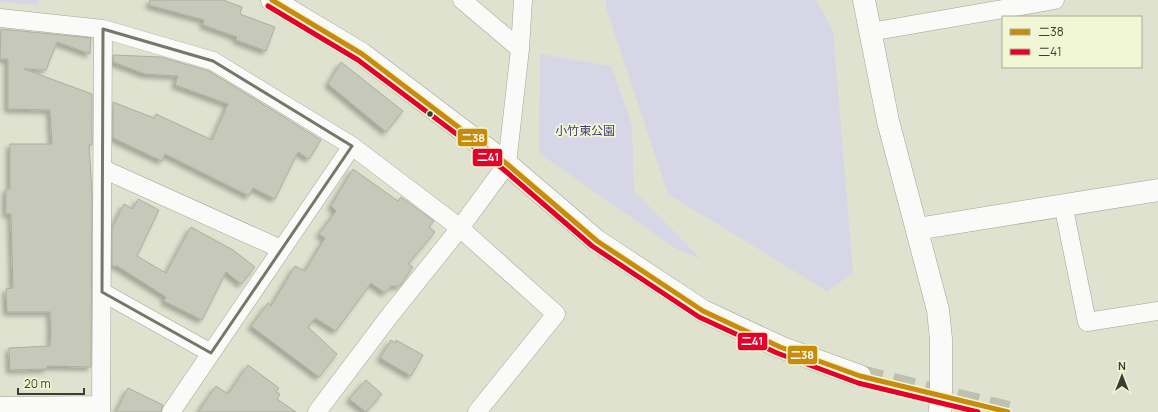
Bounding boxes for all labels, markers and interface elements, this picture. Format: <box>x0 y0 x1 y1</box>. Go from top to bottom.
legend <box>1002 16 1142 68</box>
text: 二38 <box>1038 23 1064 40</box>
text: 二41 <box>1038 43 1062 60</box>
unlabelled marker <box>425 109 435 119</box>
park label: 小竹東公園 <box>555 122 615 139</box>
line badge: 二38 <box>457 128 488 147</box>
text: 二38 <box>461 130 485 145</box>
line badge: 二41 <box>472 148 503 167</box>
text: 二41 <box>477 149 499 164</box>
line badge: 二41 <box>737 332 768 351</box>
text: 二41 <box>741 333 763 348</box>
line badge: 二38 <box>787 345 818 365</box>
text: 二38 <box>790 347 814 362</box>
north arrow <box>1102 356 1142 396</box>
text: N <box>1118 358 1126 373</box>
scale bar <box>18 370 84 396</box>
text: 20 m <box>24 375 51 392</box>

